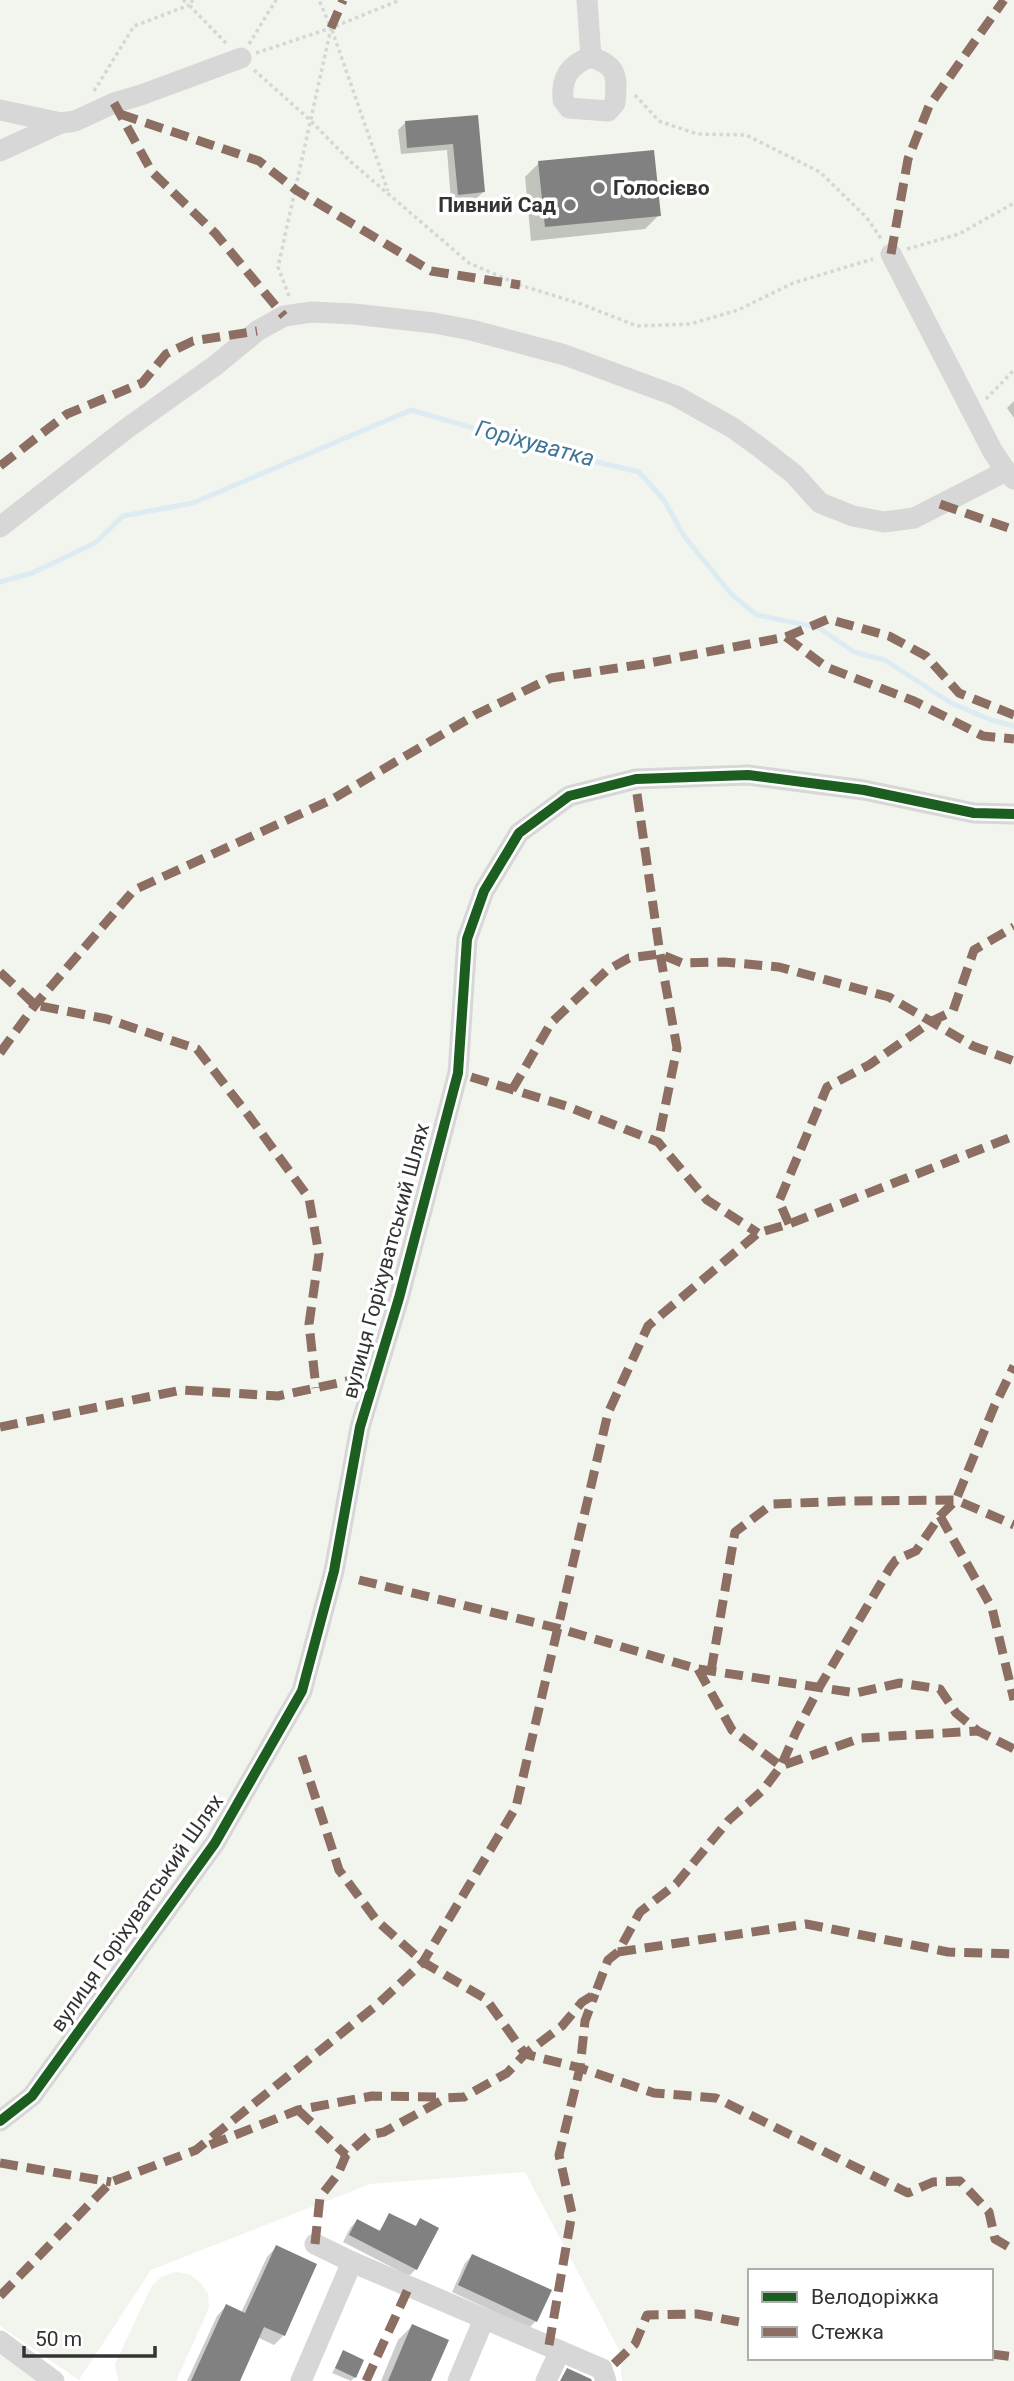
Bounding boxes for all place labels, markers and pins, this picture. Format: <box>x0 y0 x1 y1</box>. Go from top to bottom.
place label: Голосієво <box>613 176 710 200</box>
marker: Голосієво <box>591 180 607 196</box>
place label: Пивний Сад <box>438 193 556 217</box>
marker: Пивний Сад <box>562 197 578 213</box>

